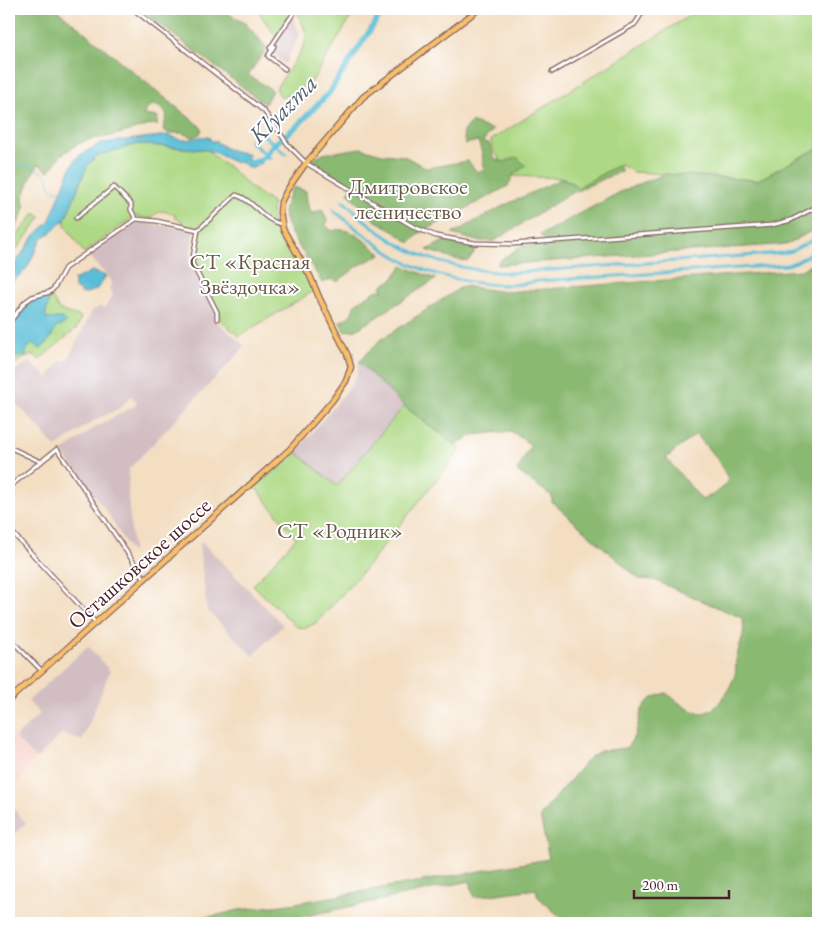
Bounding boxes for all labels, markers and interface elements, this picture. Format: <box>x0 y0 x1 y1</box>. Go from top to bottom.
water label: Klyazma <box>241 68 324 150</box>
park label: Дмитровское лесничество <box>348 172 468 226</box>
park label: СТ «Красная Звёздочка» <box>190 247 311 301</box>
street label: Осташковское шоссе <box>62 491 217 635</box>
park label: СТ «Родник» <box>277 516 403 545</box>
scale bar <box>634 867 730 899</box>
text: 200 m <box>642 875 679 894</box>

